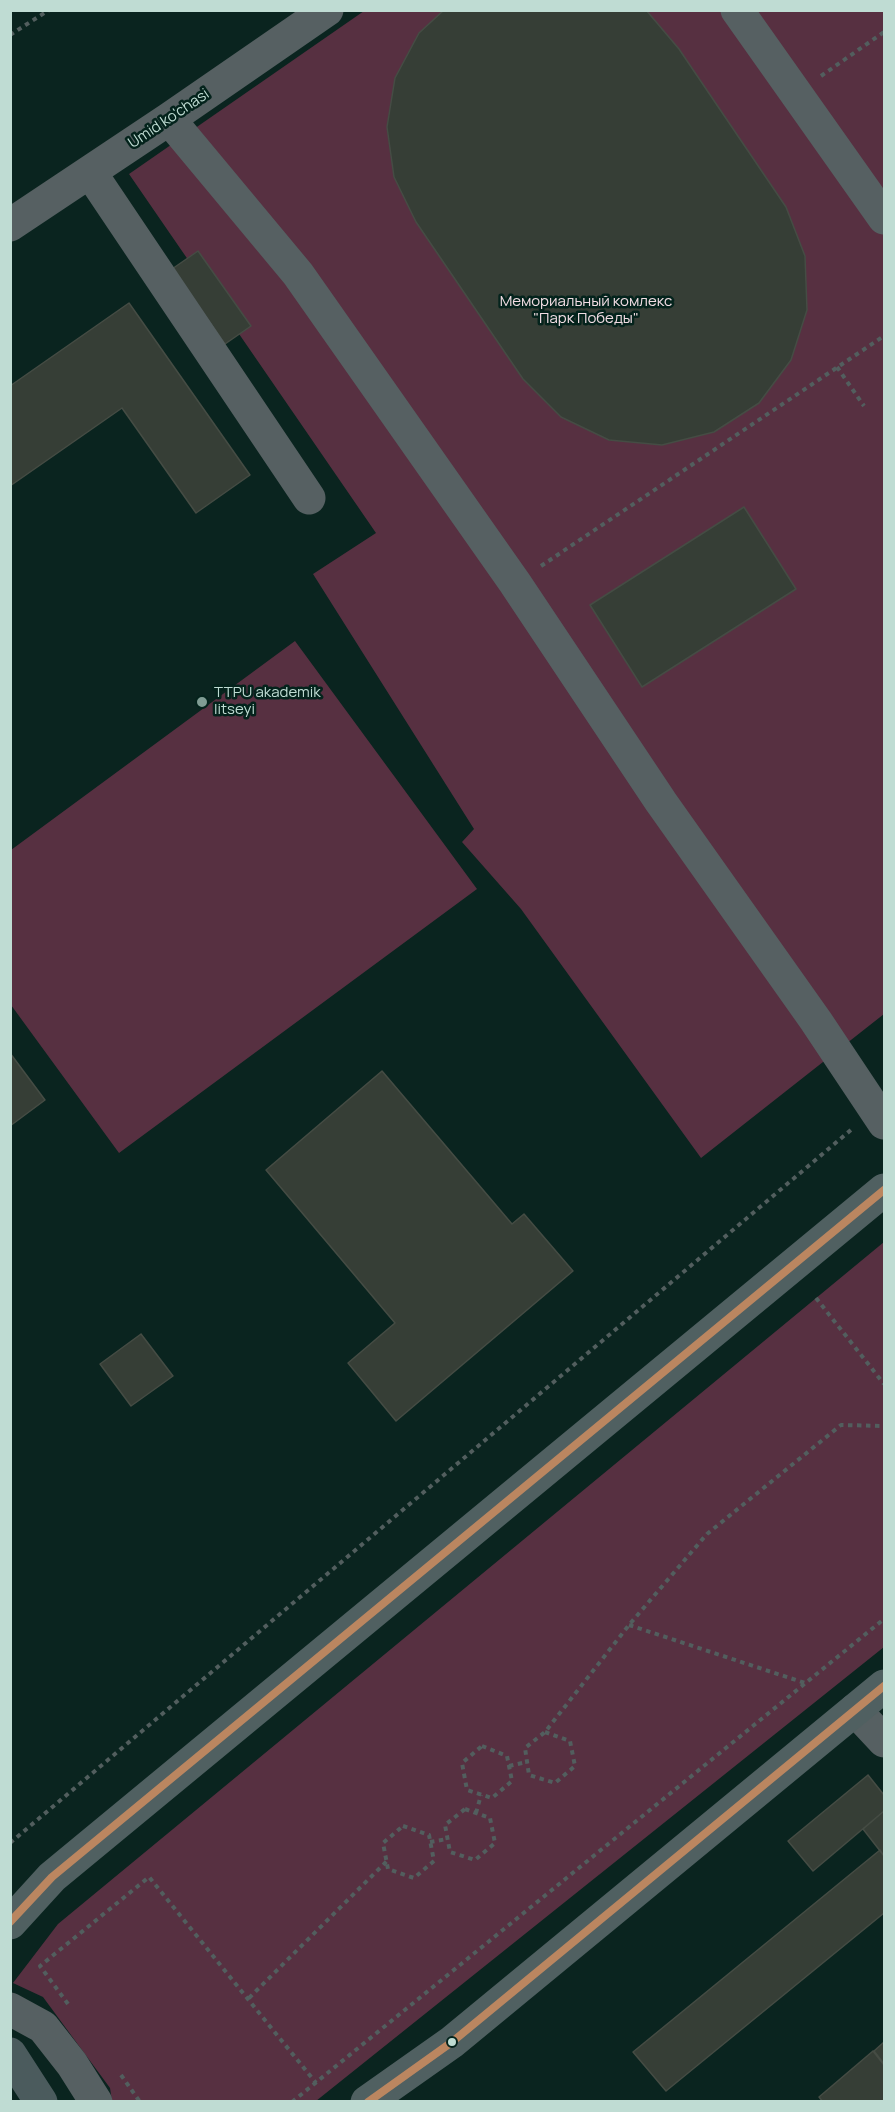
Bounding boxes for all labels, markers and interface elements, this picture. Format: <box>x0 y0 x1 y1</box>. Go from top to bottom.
street label: Umid ko'chasi <box>125 85 213 153</box>
park label: Мемориальный комлекс "Парк Победы" <box>500 293 672 328</box>
place label: TTPU akademik litseyi <box>214 684 321 719</box>
marker: TTPU akademik litseyi <box>195 695 209 709</box>
unlabelled marker <box>446 2036 458 2048</box>

